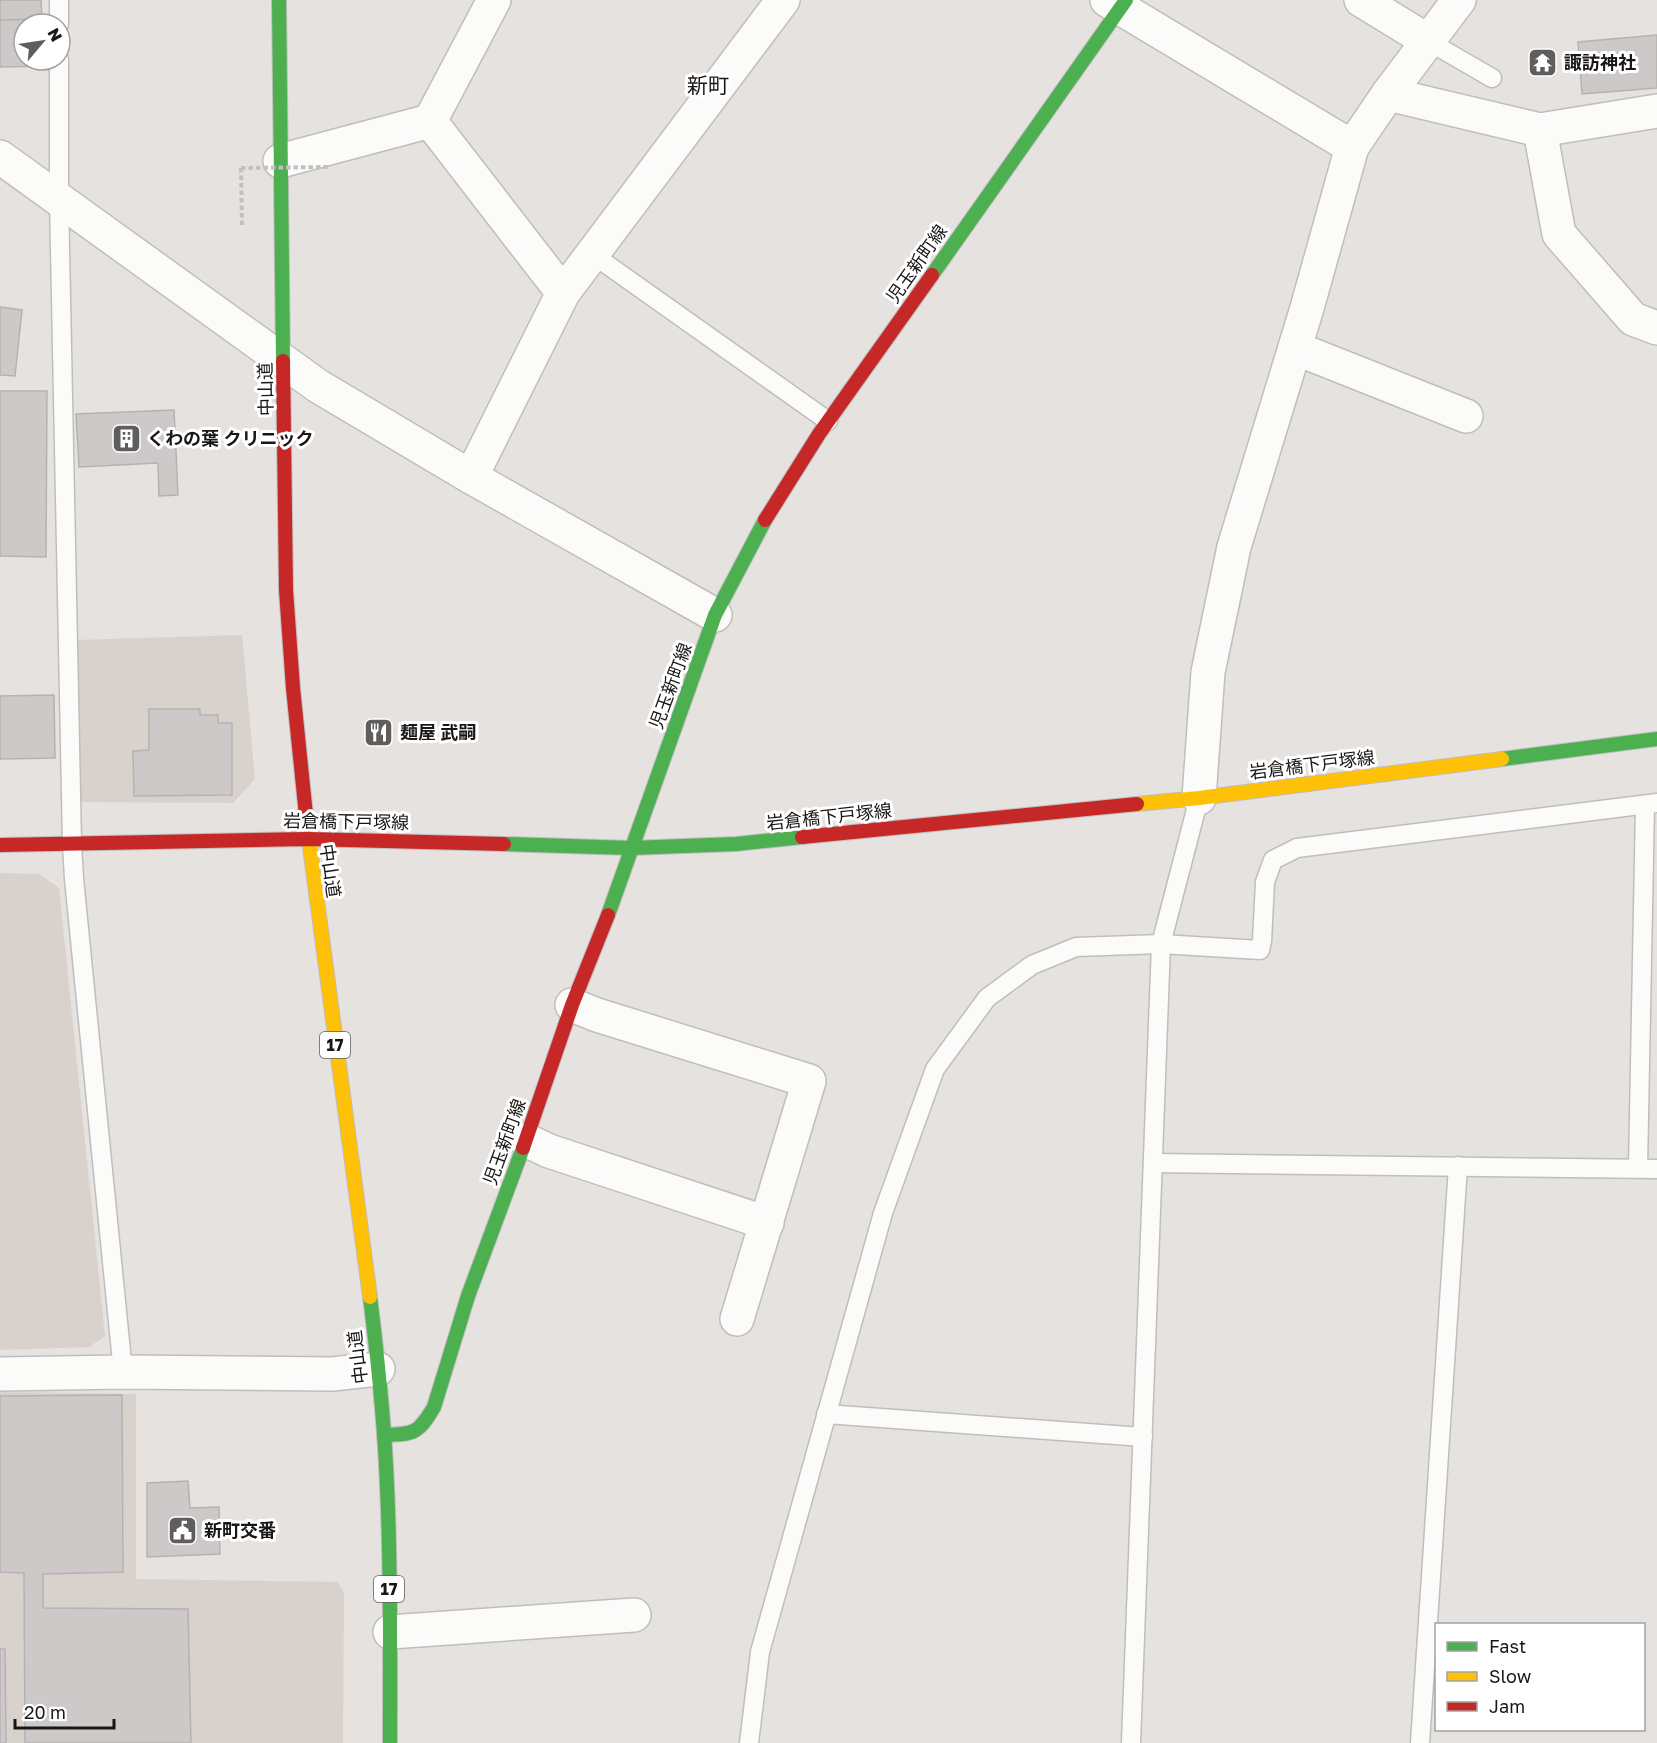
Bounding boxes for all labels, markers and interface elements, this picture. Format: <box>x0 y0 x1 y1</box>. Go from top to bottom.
north arrow <box>12 12 72 72</box>
text: N <box>43 25 67 45</box>
temple icon: 諏訪神社 <box>1527 47 1559 79</box>
place label: 諏訪神社 <box>1564 51 1636 73</box>
district label: 新町 <box>687 72 729 98</box>
street label: 児玉新町線 <box>881 220 951 307</box>
street label: 中山道 <box>254 362 276 416</box>
building icon: くわの葉 クリニック <box>110 423 142 455</box>
place label: くわの葉 クリニック <box>147 427 314 449</box>
street label: 児玉新町線 <box>644 640 696 732</box>
restaurant icon: 麺屋 武嗣 <box>363 717 395 749</box>
place label: 麺屋 武嗣 <box>400 721 477 743</box>
street label: 岩倉橋下戸塚線 <box>1248 745 1376 783</box>
street label: 岩倉橋下戸塚線 <box>765 798 893 834</box>
street label: 岩倉橋下戸塚線 <box>283 809 409 833</box>
street label: 中山道 <box>316 843 346 899</box>
road number: 17 <box>320 1032 350 1058</box>
street label: 児玉新町線 <box>478 1096 530 1188</box>
street label: 中山道 <box>343 1329 371 1385</box>
public building icon: 新町交番 <box>167 1515 199 1547</box>
place label: 新町交番 <box>204 1519 276 1541</box>
road number: 17 <box>374 1576 404 1602</box>
legend <box>1435 1623 1645 1731</box>
text: Fast <box>1489 1635 1526 1657</box>
text: Slow <box>1489 1665 1532 1687</box>
scale bar <box>15 1692 114 1730</box>
text: Jam <box>1489 1695 1525 1717</box>
text: 20 m <box>24 1701 66 1723</box>

